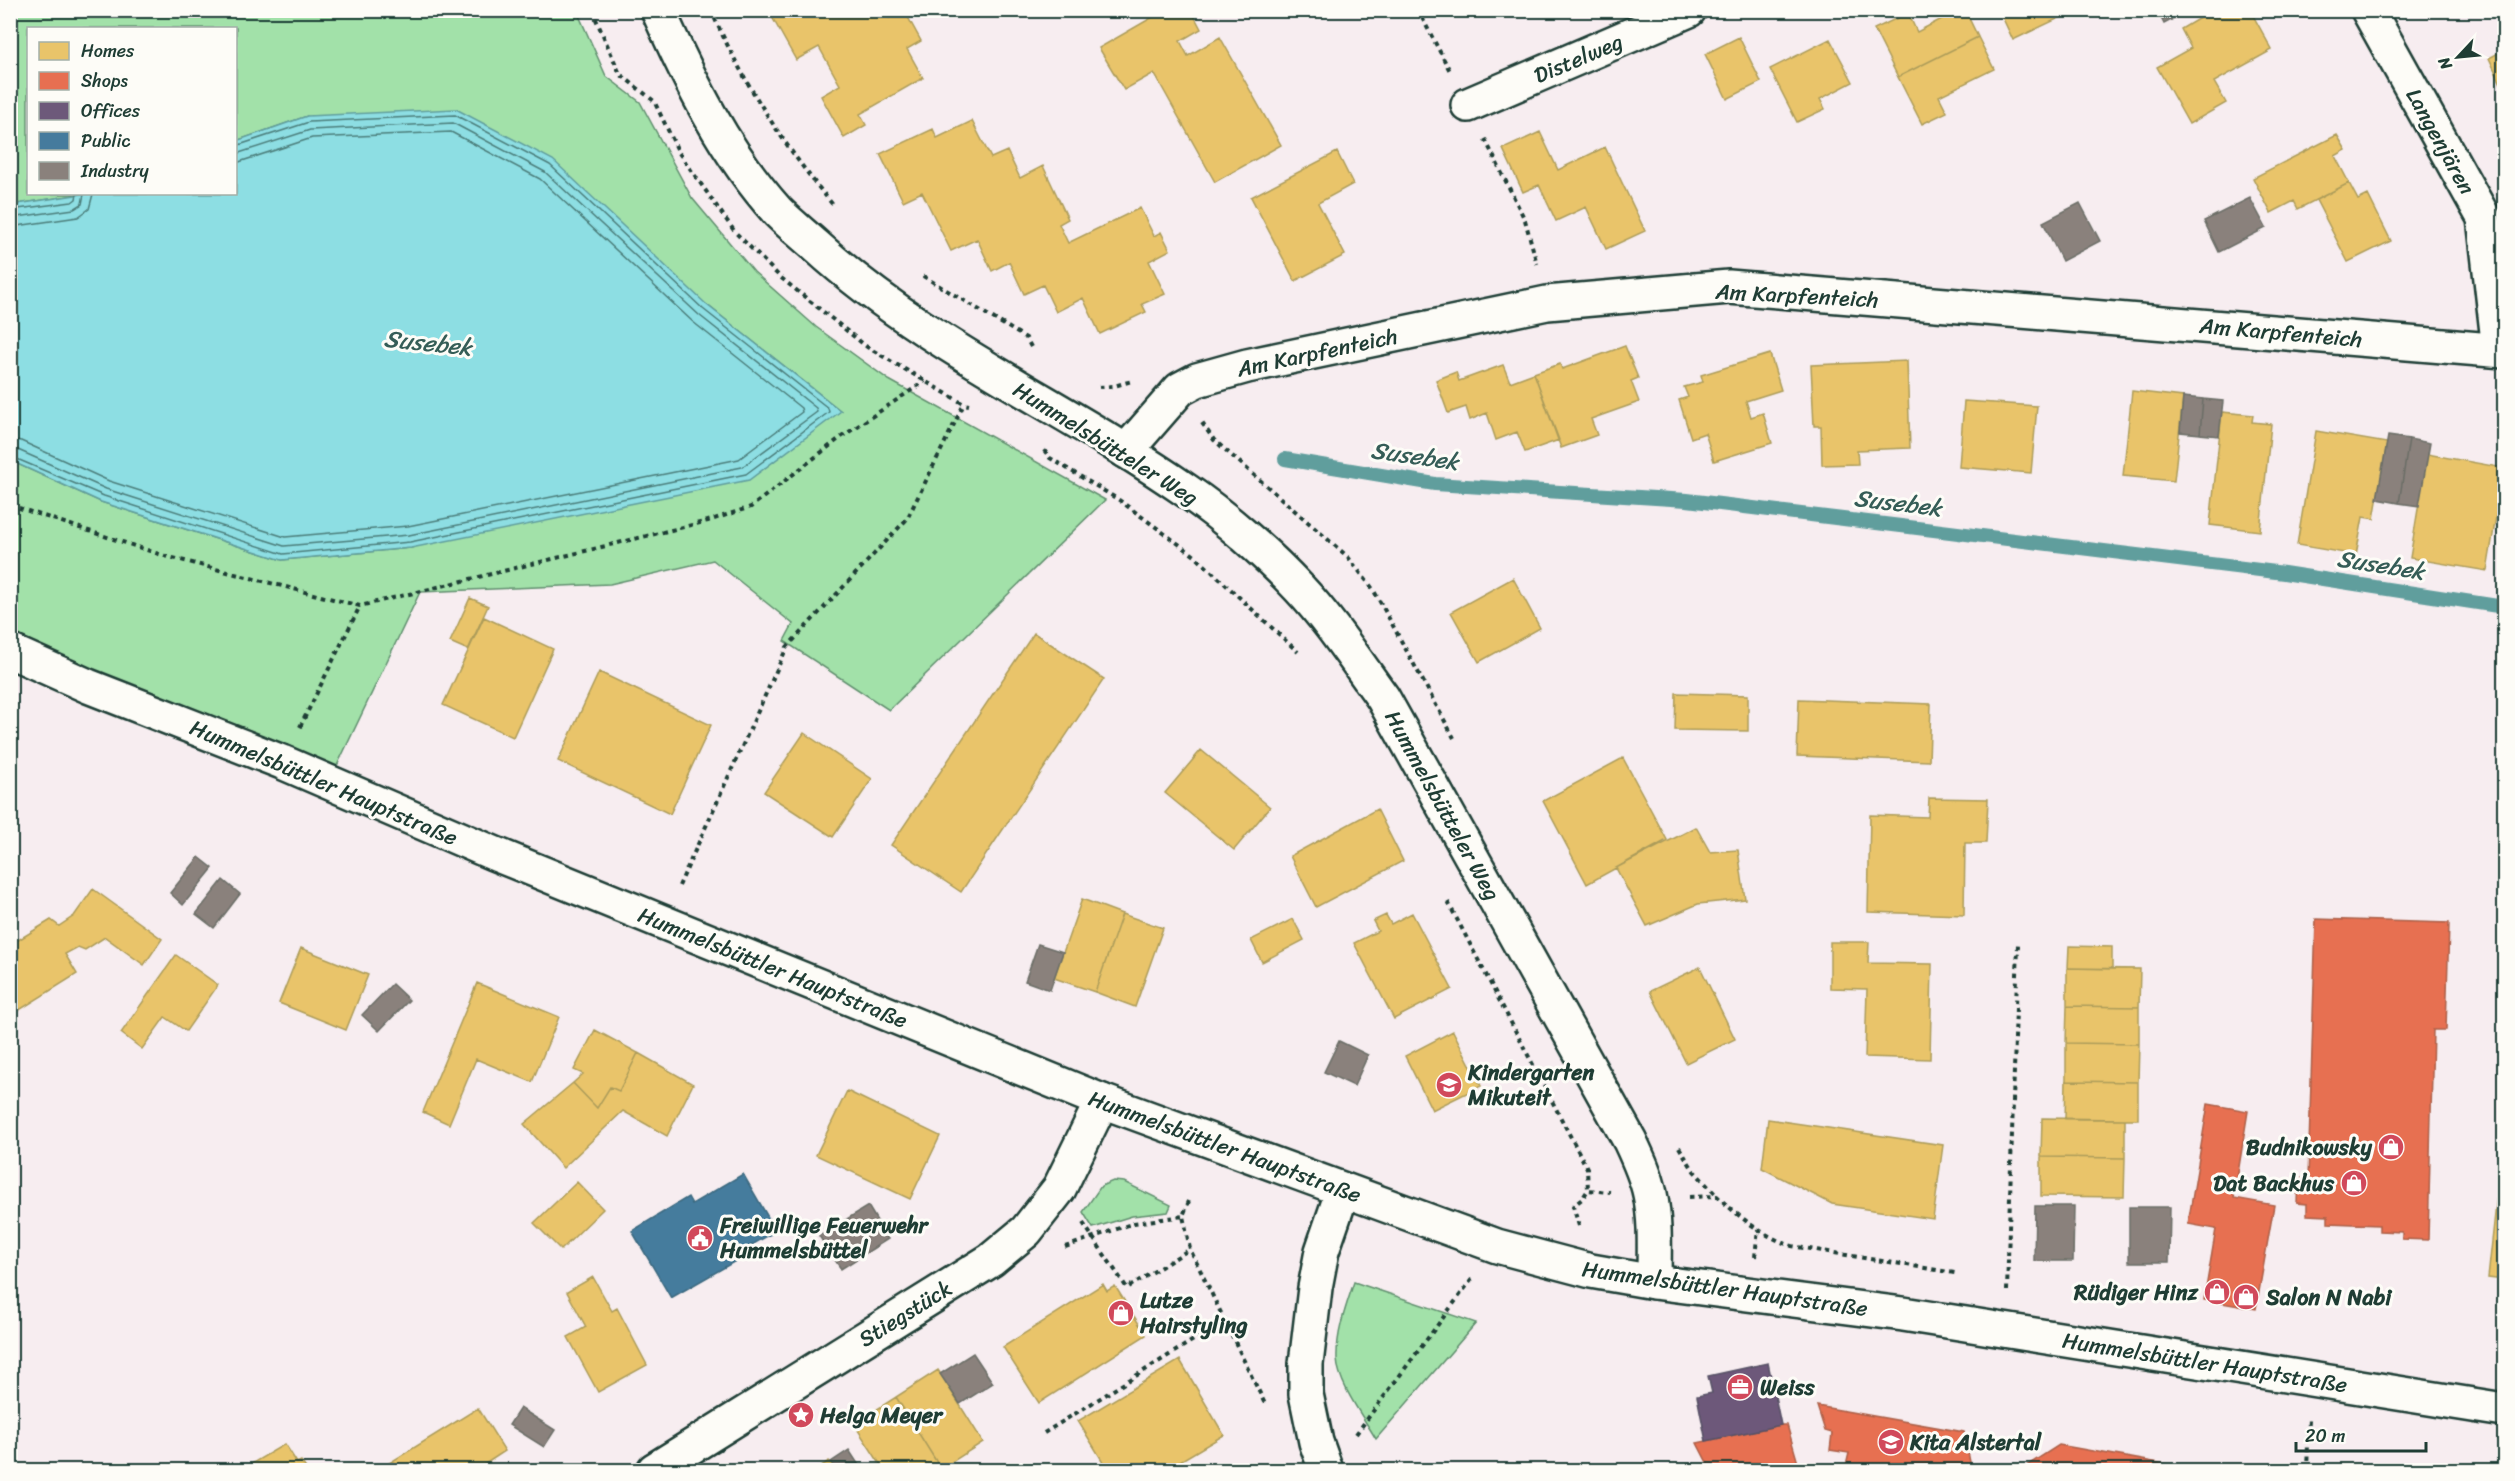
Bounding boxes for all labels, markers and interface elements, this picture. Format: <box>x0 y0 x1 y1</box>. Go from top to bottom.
street label: Distelweg <box>1528 22 1629 95</box>
legend <box>27 27 237 195</box>
north arrow <box>2428 27 2488 87</box>
text: Homes <box>81 35 135 67</box>
text: N <box>2429 51 2461 76</box>
text: Shops <box>81 65 128 97</box>
street label: Langenjären <box>2395 81 2486 202</box>
text: Offices <box>81 95 141 127</box>
text: Public <box>81 125 131 157</box>
text: Industry <box>80 155 150 187</box>
street label: Am Karpfenteich <box>1714 272 1879 319</box>
street label: Am Karpfenteich <box>2197 306 2364 359</box>
street label: Am Karpfenteich <box>1232 316 1401 389</box>
water label: Susebek <box>382 317 475 369</box>
street label: Hummelsbütteler Weg <box>1005 370 1206 516</box>
water label: Susebek <box>1368 429 1463 483</box>
water label: Susebek <box>1852 477 1946 529</box>
water label: Susebek <box>2334 537 2429 593</box>
street label: Hummelsbütteler Weg <box>1374 703 1511 908</box>
street label: Hummelsbüttler Hauptstraße <box>184 708 464 857</box>
street label: Hummelsbüttler Hauptstraße <box>632 895 914 1040</box>
place label: Kindergarten Mikuteit <box>1467 1053 1595 1117</box>
school or university icon: Kindergarten Mikuteit <box>1434 1070 1464 1100</box>
street label: Hummelsbüttler Hauptstraße <box>1083 1079 1367 1214</box>
place label: Budnikowsky <box>2246 1128 2373 1167</box>
shop icon: Budnikowsky <box>2376 1132 2406 1162</box>
place label: Dat Backhus <box>2213 1164 2335 1203</box>
shop icon: Dat Backhus <box>2339 1168 2369 1198</box>
place label: Freiwillige Feuerwehr Hummelsbüttel <box>719 1206 929 1270</box>
public building icon: Freiwillige Feuerwehr Hummelsbüttel <box>685 1223 715 1253</box>
street label: Hummelsbüttler Hauptstraße <box>1580 1249 1870 1328</box>
street label: Stiegstück <box>850 1269 960 1358</box>
place label: Rüdiger Hinz <box>2073 1273 2200 1312</box>
shop icon: Rüdiger Hinz <box>2202 1277 2232 1307</box>
place label: Salon N Nabi <box>2265 1278 2393 1317</box>
place label: Lutze Hairstyling <box>1139 1281 1248 1345</box>
shop icon: Salon N Nabi <box>2231 1282 2261 1312</box>
shop icon: Lutze Hairstyling <box>1106 1298 1136 1328</box>
street label: Hummelsbüttler Hauptstraße <box>2060 1321 2350 1404</box>
place label: Weiss <box>1760 1368 1815 1407</box>
office icon: Weiss <box>1725 1372 1755 1402</box>
place label: Helga Meyer <box>819 1396 944 1435</box>
place icon: Helga Meyer <box>786 1400 816 1430</box>
scale bar <box>2296 1415 2426 1453</box>
text: 20 m <box>2305 1420 2345 1452</box>
place label: Kita Alstertal <box>1909 1423 2043 1462</box>
school or university icon: Kita Alstertal <box>1876 1427 1906 1457</box>

